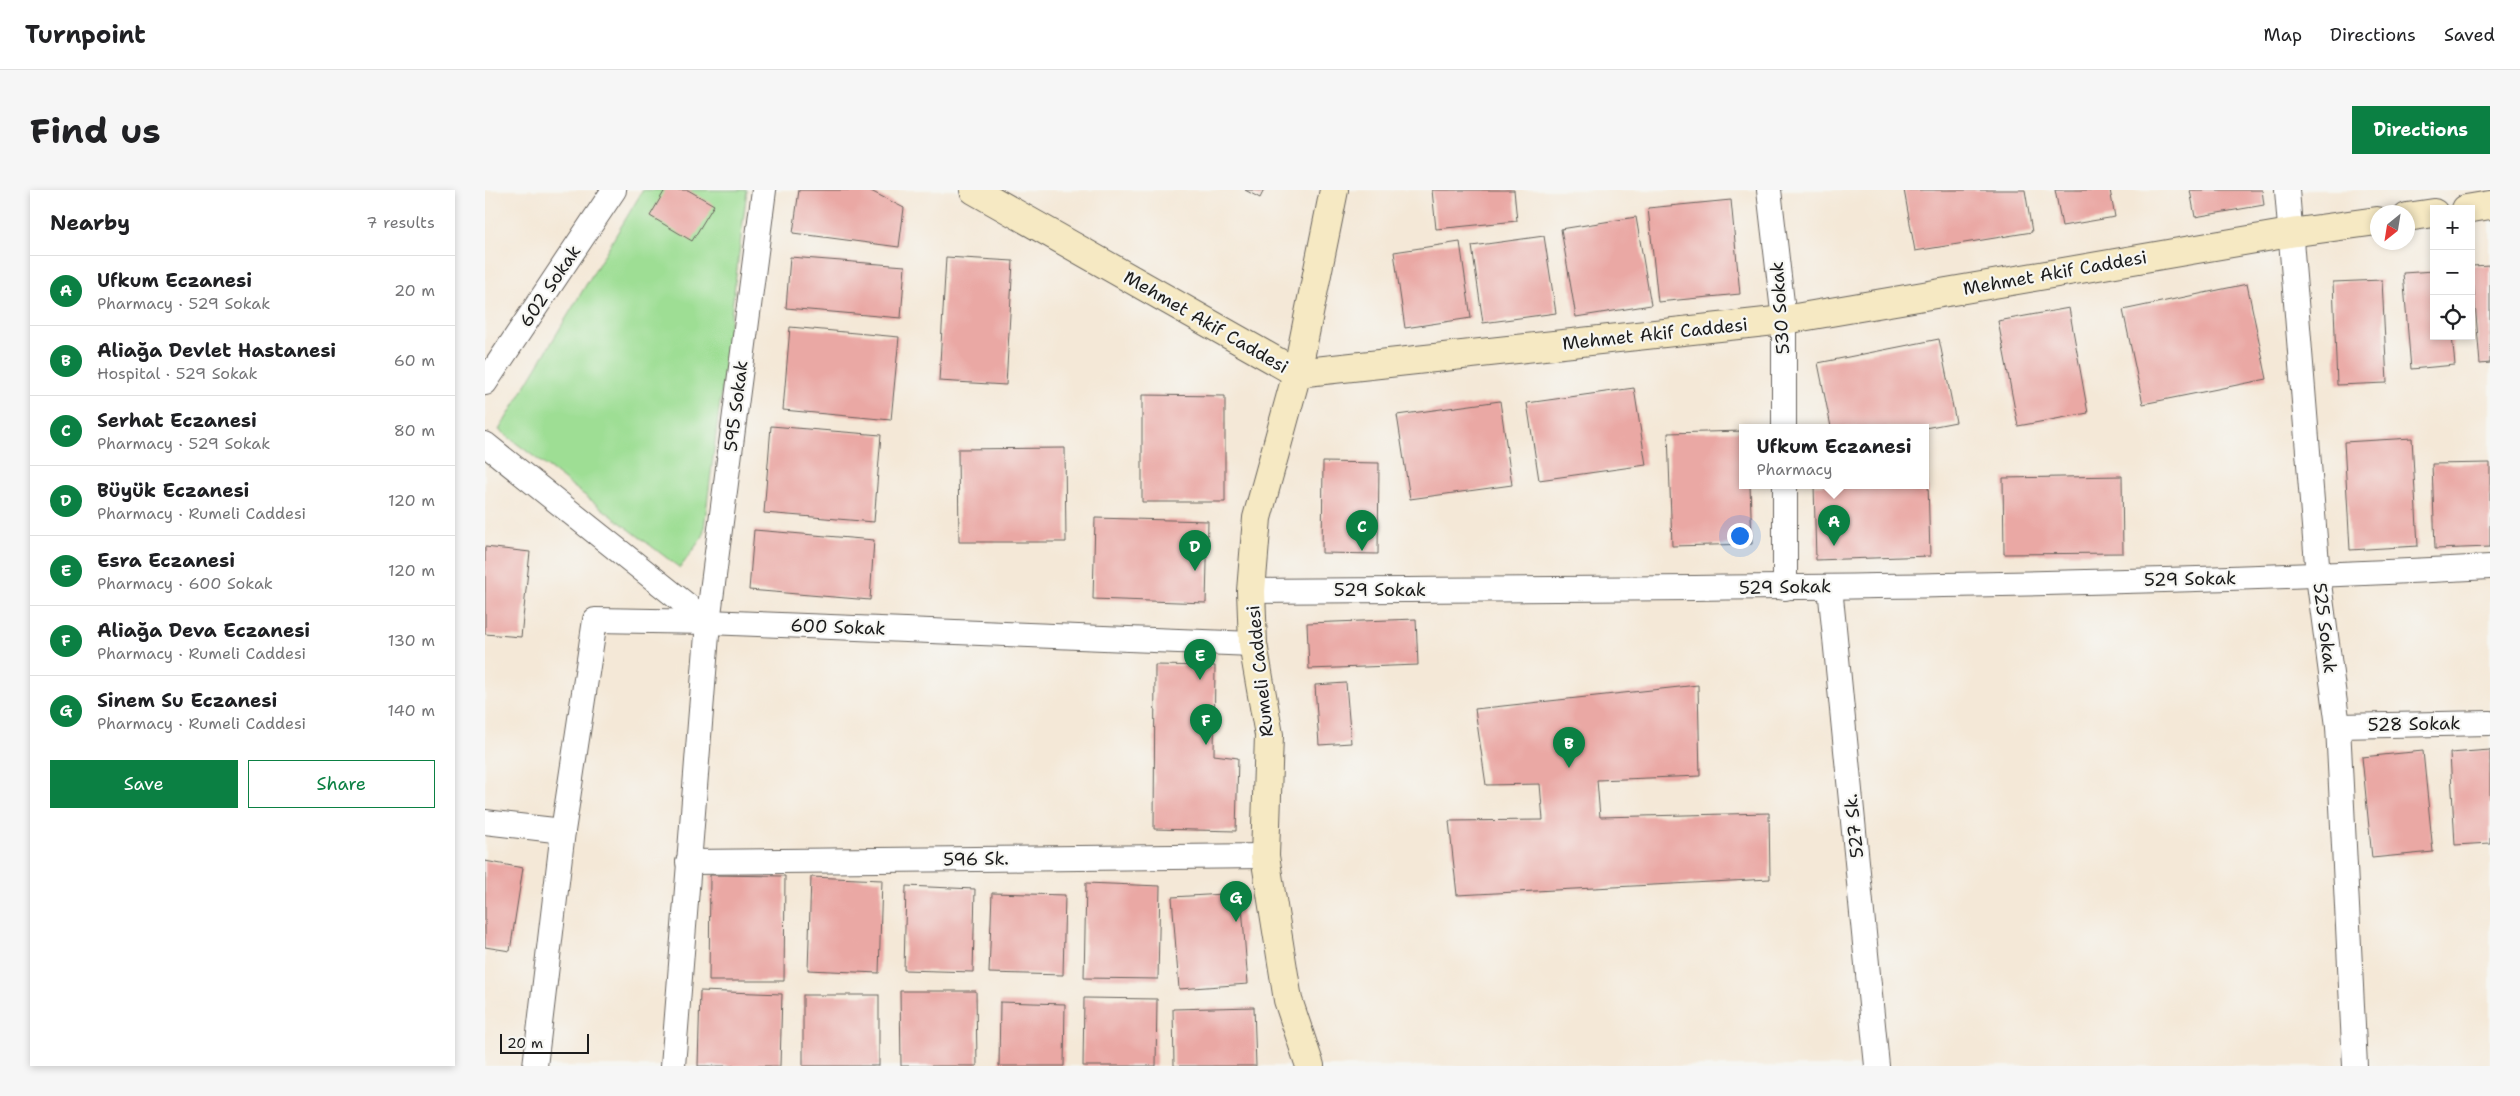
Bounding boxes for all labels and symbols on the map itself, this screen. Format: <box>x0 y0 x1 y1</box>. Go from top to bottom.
north arrow <box>2370 205 2415 250</box>
street label: 602 Sokak <box>514 240 586 332</box>
street label: Mehmet Akif Caddesi <box>1961 245 2149 301</box>
street label: 530 Sokak <box>1765 261 1795 355</box>
street label: Mehmet Akif Caddesi <box>1119 265 1293 379</box>
street label: Mehmet Akif Caddesi <box>1561 312 1749 356</box>
street label: 595 Sokak <box>719 359 753 453</box>
pin: A <box>1818 505 1850 546</box>
pin: C <box>1346 510 1378 551</box>
your location <box>1727 523 1753 549</box>
pin: D <box>1179 530 1211 571</box>
street label: 529 Sokak <box>2144 566 2236 592</box>
street label: 529 Sokak <box>1739 574 1831 600</box>
street label: 529 Sokak <box>1334 578 1426 602</box>
street label: 525 Sokak <box>2308 581 2342 675</box>
street label: Rumeli Caddesi <box>1241 604 1279 738</box>
street label: 600 Sokak <box>790 613 886 641</box>
pin: E <box>1184 639 1216 680</box>
pin: F <box>1190 704 1222 745</box>
street label: 528 Sokak <box>2367 711 2461 737</box>
pin: B <box>1553 727 1585 768</box>
street label: 527 Sk. <box>1839 793 1869 859</box>
street label: 596 Sk. <box>943 846 1009 872</box>
pin: G <box>1220 881 1252 922</box>
scale bar <box>500 1031 589 1054</box>

